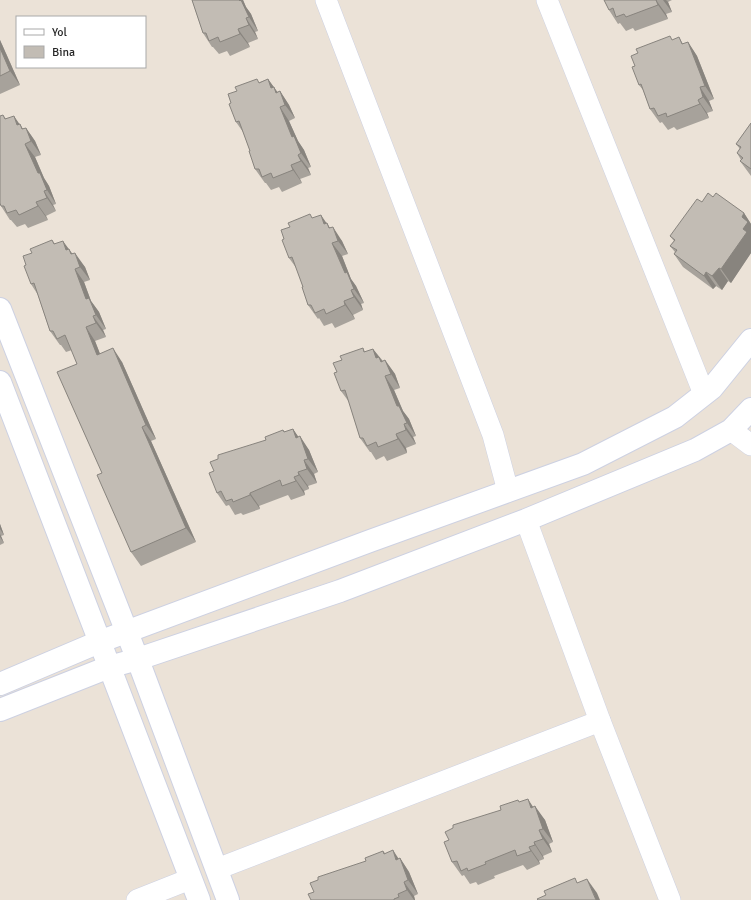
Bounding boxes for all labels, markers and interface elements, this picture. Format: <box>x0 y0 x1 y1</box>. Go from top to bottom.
legend <box>16 16 146 68</box>
text: Yol <box>52 25 68 40</box>
text: Bina <box>52 45 75 60</box>

